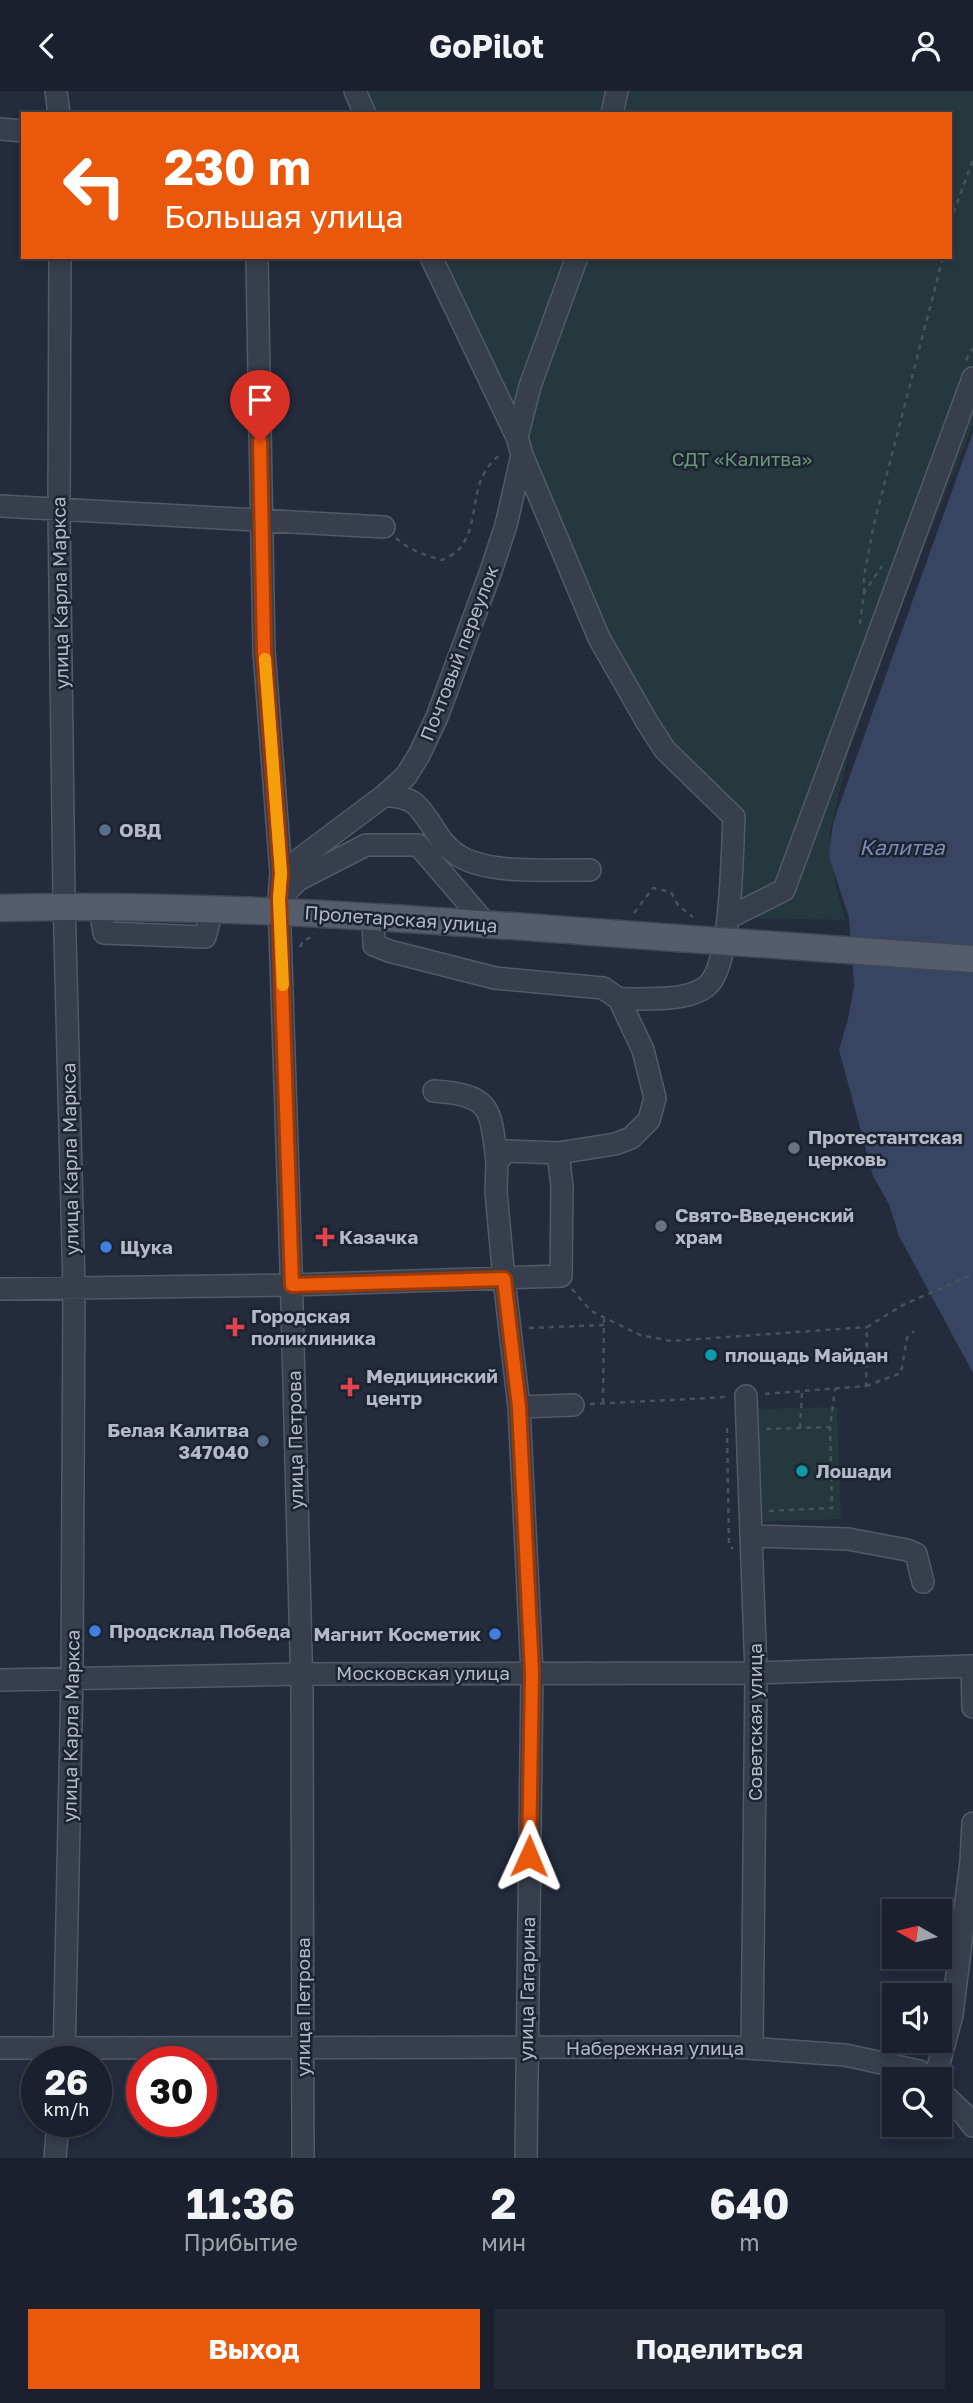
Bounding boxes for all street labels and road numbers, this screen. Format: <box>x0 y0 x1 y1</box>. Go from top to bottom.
street label: улица Карла Маркса <box>46 496 73 690</box>
street label: Почтовый переулок <box>414 562 503 744</box>
street label: Пролетарская улица <box>304 900 498 937</box>
street label: улица Карла Маркса <box>56 1062 83 1256</box>
street label: улица Петрова <box>282 1370 307 1510</box>
street label: улица Карла Маркса <box>57 1629 84 1823</box>
street label: Советская улица <box>743 1643 766 1801</box>
street label: Московская улица <box>336 1661 510 1684</box>
street label: улица Гагарина <box>514 1917 539 2061</box>
street label: улица Петрова <box>291 1937 314 2077</box>
street label: Набережная улица <box>566 2036 744 2059</box>

